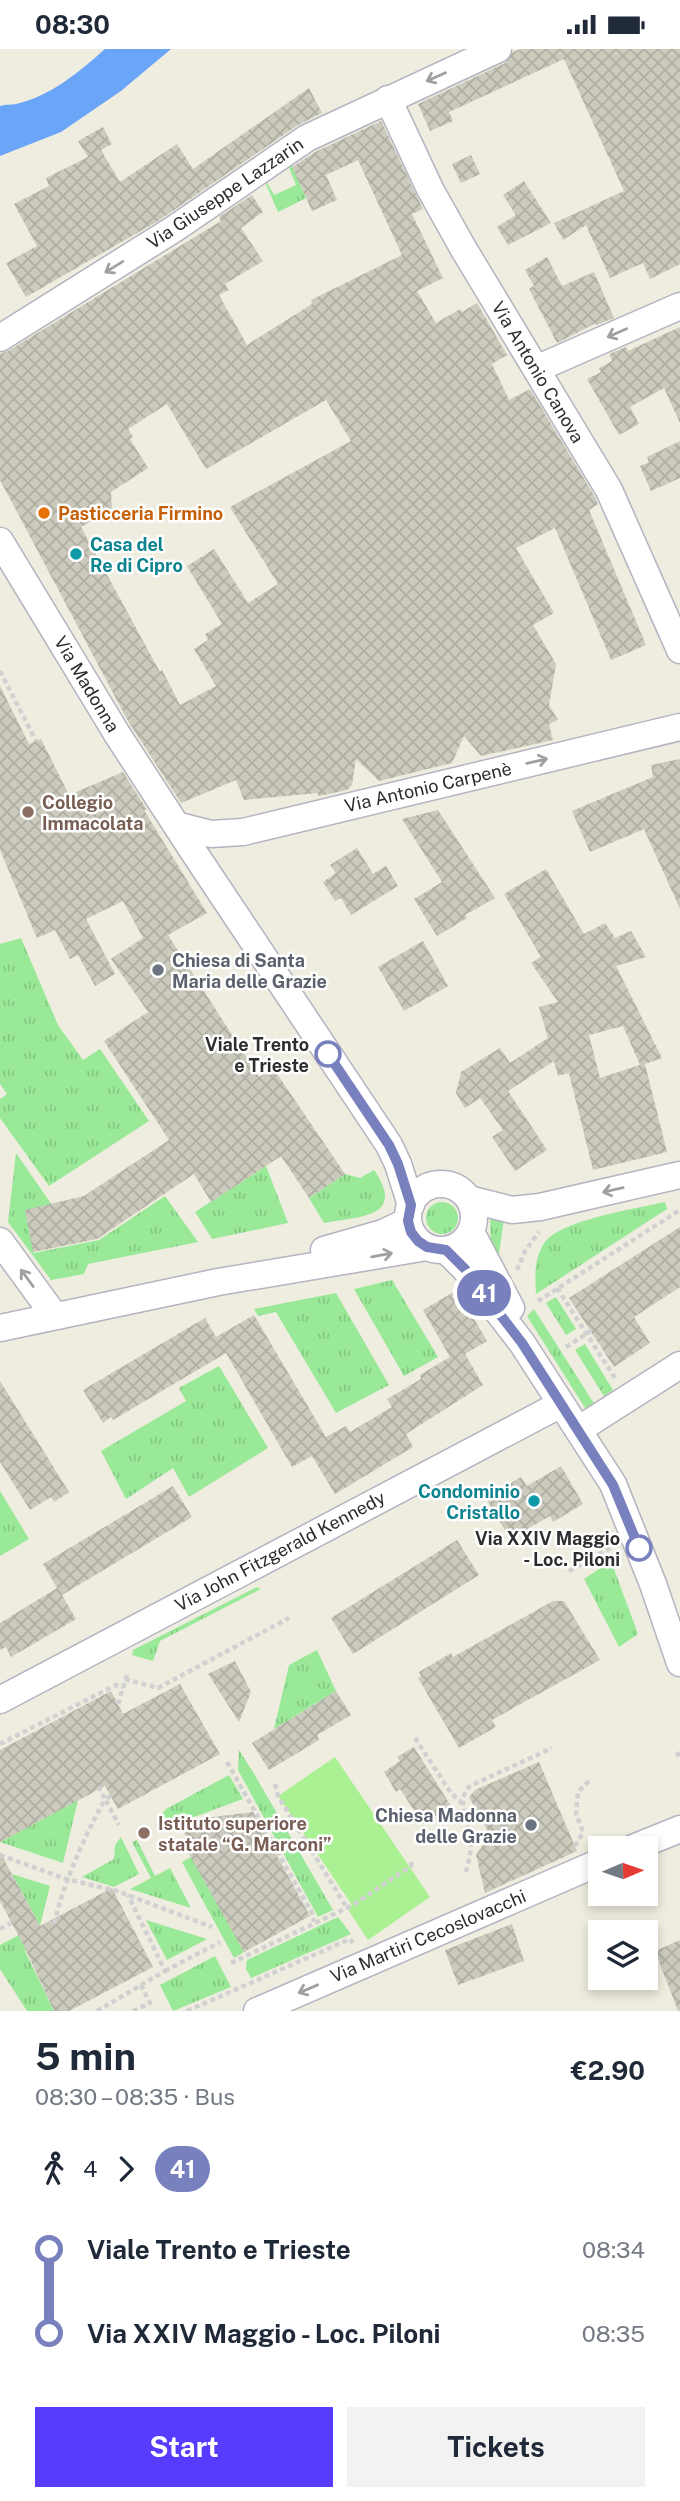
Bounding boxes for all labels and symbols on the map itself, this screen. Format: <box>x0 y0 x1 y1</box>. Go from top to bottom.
one-way arrow <box>425 71 447 84</box>
street label: Via Giuseppe Lazzarin <box>143 133 307 253</box>
one-way arrow <box>104 260 124 274</box>
street label: Via Antonio Canova <box>487 297 589 447</box>
one-way arrow <box>607 327 629 340</box>
place label: Pasticceria Firmino <box>58 503 223 524</box>
marker: Pasticceria Firmino <box>36 505 52 521</box>
place label: Casa del Re di Cipro <box>90 534 183 576</box>
marker: Casa del Re di Cipro <box>68 546 84 562</box>
street label: Via Madonna <box>50 632 124 736</box>
one-way arrow <box>525 754 547 767</box>
street label: Via Antonio Carpenè <box>342 758 514 816</box>
place label: Collegio Immacolata <box>42 792 143 834</box>
marker: Collegio Immacolata <box>20 804 36 820</box>
place label: Chiesa di Santa Maria delle Grazie <box>172 950 327 992</box>
marker: Chiesa di Santa Maria delle Grazie <box>150 962 166 978</box>
place label: Viale Trento e Trieste <box>205 1034 309 1076</box>
marker: Viale Trento e Trieste <box>315 1041 341 1067</box>
one-way arrow <box>603 1184 625 1197</box>
one-way arrow <box>370 1248 393 1261</box>
one-way arrow <box>20 1269 34 1288</box>
line badge: 41 <box>452 1270 516 1316</box>
place label: Condominio Cristallo <box>418 1481 520 1523</box>
street label: Via John Fitzgerald Kennedy <box>171 1486 389 1615</box>
marker: Condominio Cristallo <box>526 1493 542 1509</box>
place label: Via XXIV Maggio - Loc. Piloni <box>475 1528 620 1570</box>
marker: Via XXIV Maggio - Loc. Piloni <box>626 1535 652 1561</box>
place label: Chiesa Madonna delle Grazie <box>375 1805 517 1847</box>
place label: Istituto superiore statale “G. Marconi” <box>158 1813 332 1855</box>
marker: Chiesa Madonna delle Grazie <box>523 1817 539 1833</box>
marker: Istituto superiore statale “G. Marconi” <box>136 1825 152 1841</box>
north arrow <box>588 1836 658 1906</box>
street label: Via Martiri Cecoslovacchi <box>327 1885 529 1987</box>
one-way arrow <box>298 1983 320 1996</box>

